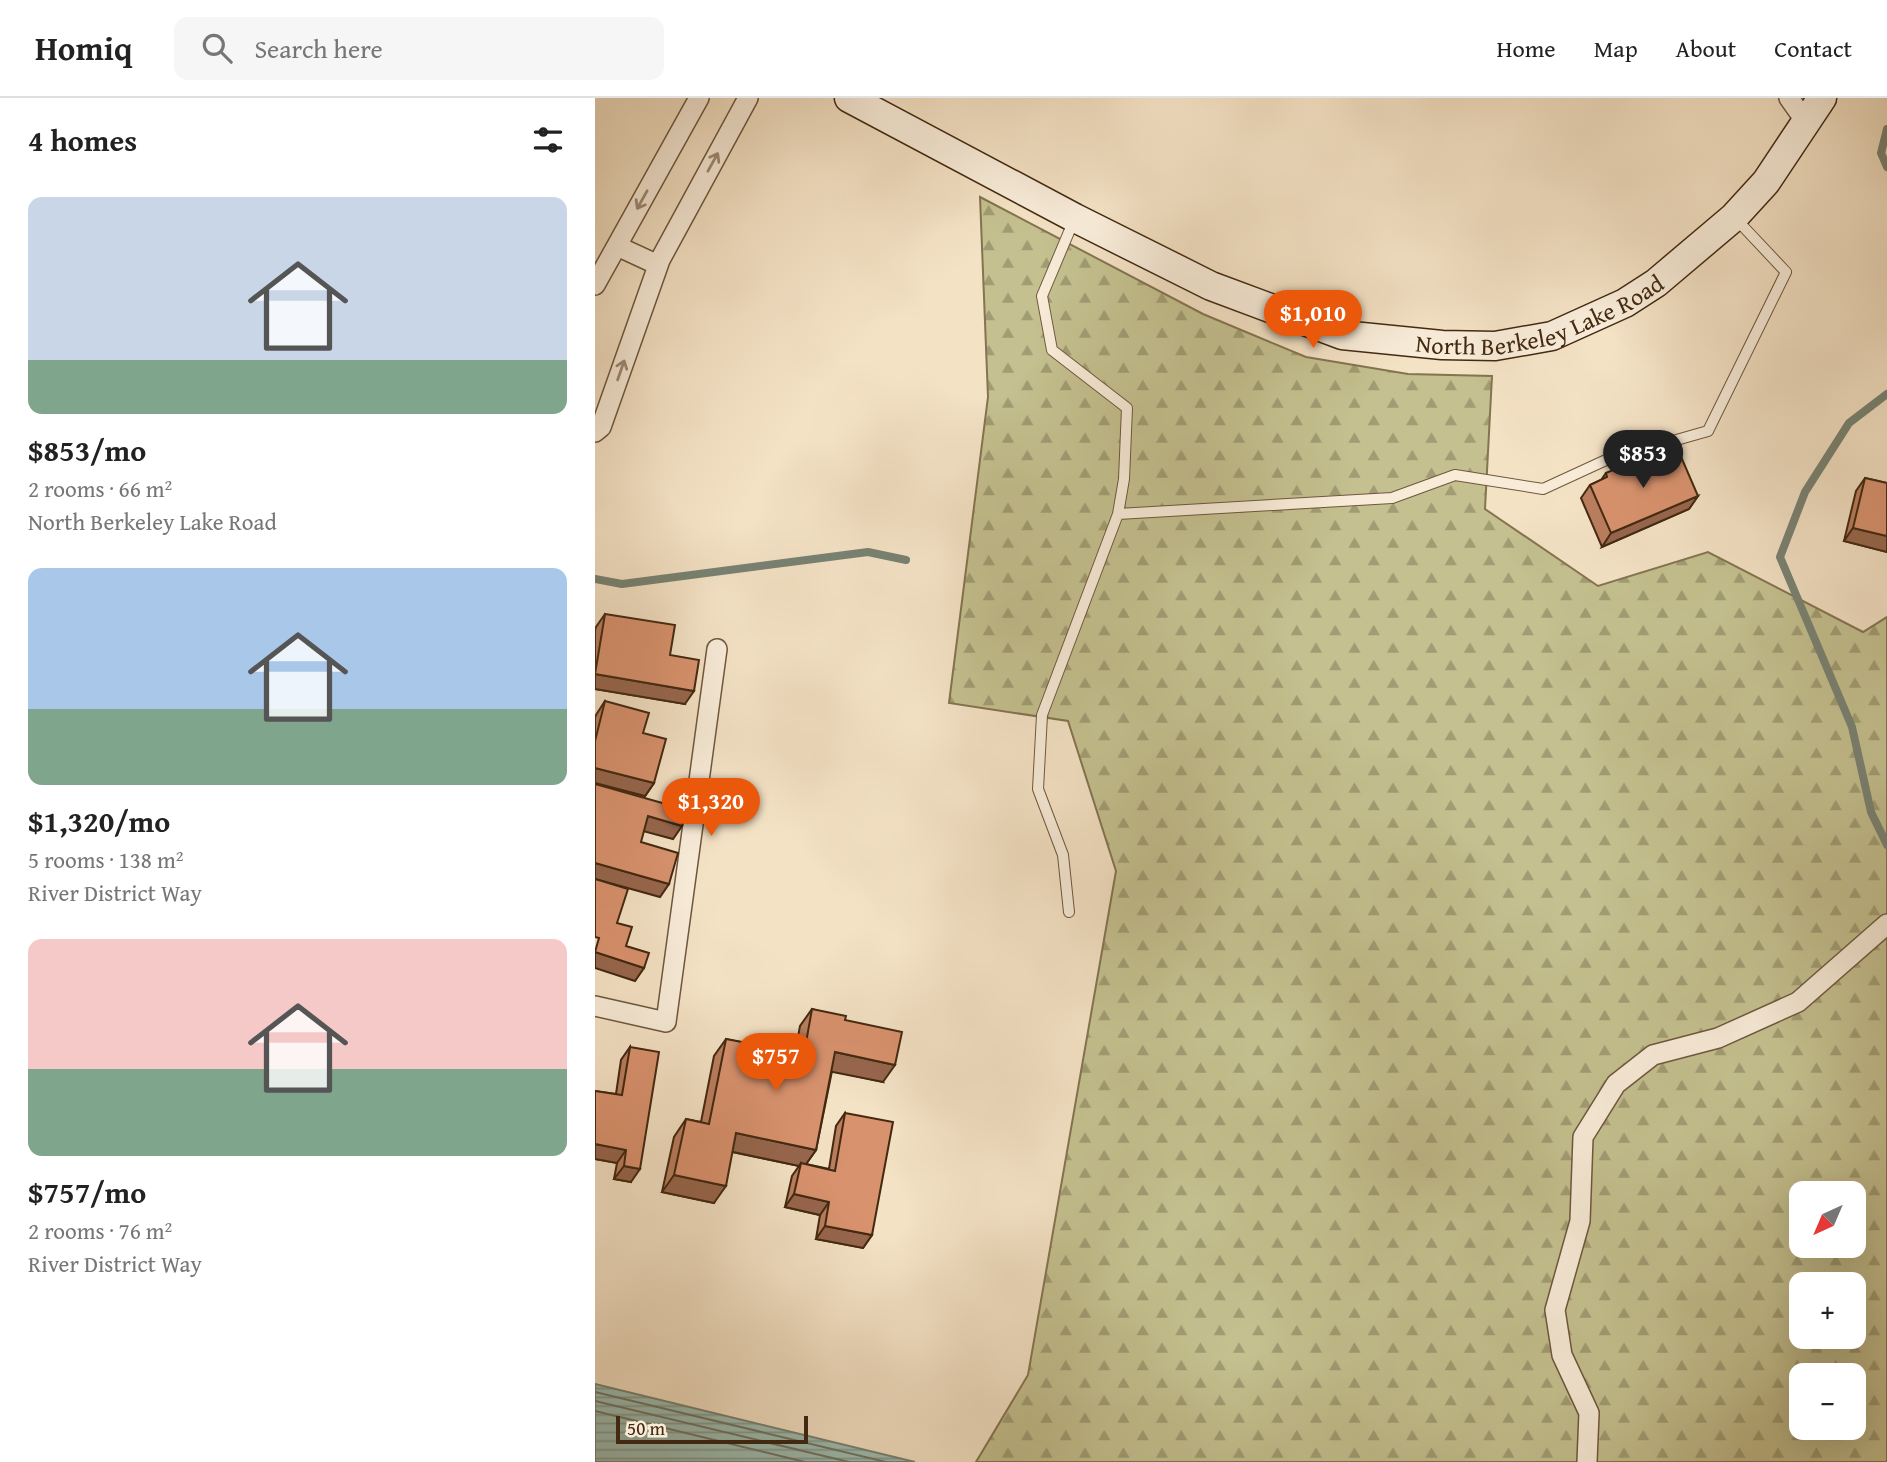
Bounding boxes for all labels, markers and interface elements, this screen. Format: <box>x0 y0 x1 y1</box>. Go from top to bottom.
search box <box>174 17 664 80</box>
text: Homiq <box>35 24 132 72</box>
icon: search <box>198 29 236 67</box>
text: Search here <box>254 29 383 68</box>
text: Home <box>1497 31 1556 66</box>
text: Map <box>1594 31 1638 66</box>
text: About <box>1676 31 1736 66</box>
text: Contact <box>1774 31 1852 66</box>
text: 4 homes <box>28 118 137 162</box>
icon: filters <box>529 121 567 159</box>
one-way arrow <box>706 153 720 173</box>
one-way arrow <box>635 190 649 210</box>
icon: home <box>235 243 361 369</box>
street label: North Berkeley Lake Road <box>1414 265 1670 363</box>
pin: $1,010 <box>1256 290 1370 350</box>
text: $1,010 <box>1280 296 1346 329</box>
one-way arrow <box>616 359 628 381</box>
text: $853/mo <box>28 428 146 472</box>
pin: $853 <box>1602 430 1684 490</box>
text: $853 <box>1619 436 1667 469</box>
text: 2 rooms · 66 m² <box>28 472 172 505</box>
text: North Berkeley Lake Road <box>28 505 277 538</box>
icon: home <box>235 614 361 740</box>
pin: $1,320 <box>654 778 768 838</box>
text: $1,320 <box>678 784 744 817</box>
text: $1,320/mo <box>28 799 170 843</box>
text: 5 rooms · 138 m² <box>28 843 183 876</box>
text: River District Way <box>28 876 202 909</box>
icon: home <box>235 985 361 1111</box>
pin: $757 <box>735 1034 817 1093</box>
text: $757 <box>752 1039 800 1072</box>
text: $757/mo <box>28 1170 146 1214</box>
north arrow <box>1789 1181 1865 1258</box>
map controls <box>1789 1181 1866 1440</box>
text: 2 rooms · 76 m² <box>28 1214 172 1247</box>
text: River District Way <box>28 1247 202 1280</box>
button: + <box>1789 1272 1866 1349</box>
button: − <box>1789 1363 1866 1440</box>
scale bar <box>616 1413 809 1445</box>
text: 50 m <box>627 1414 665 1442</box>

